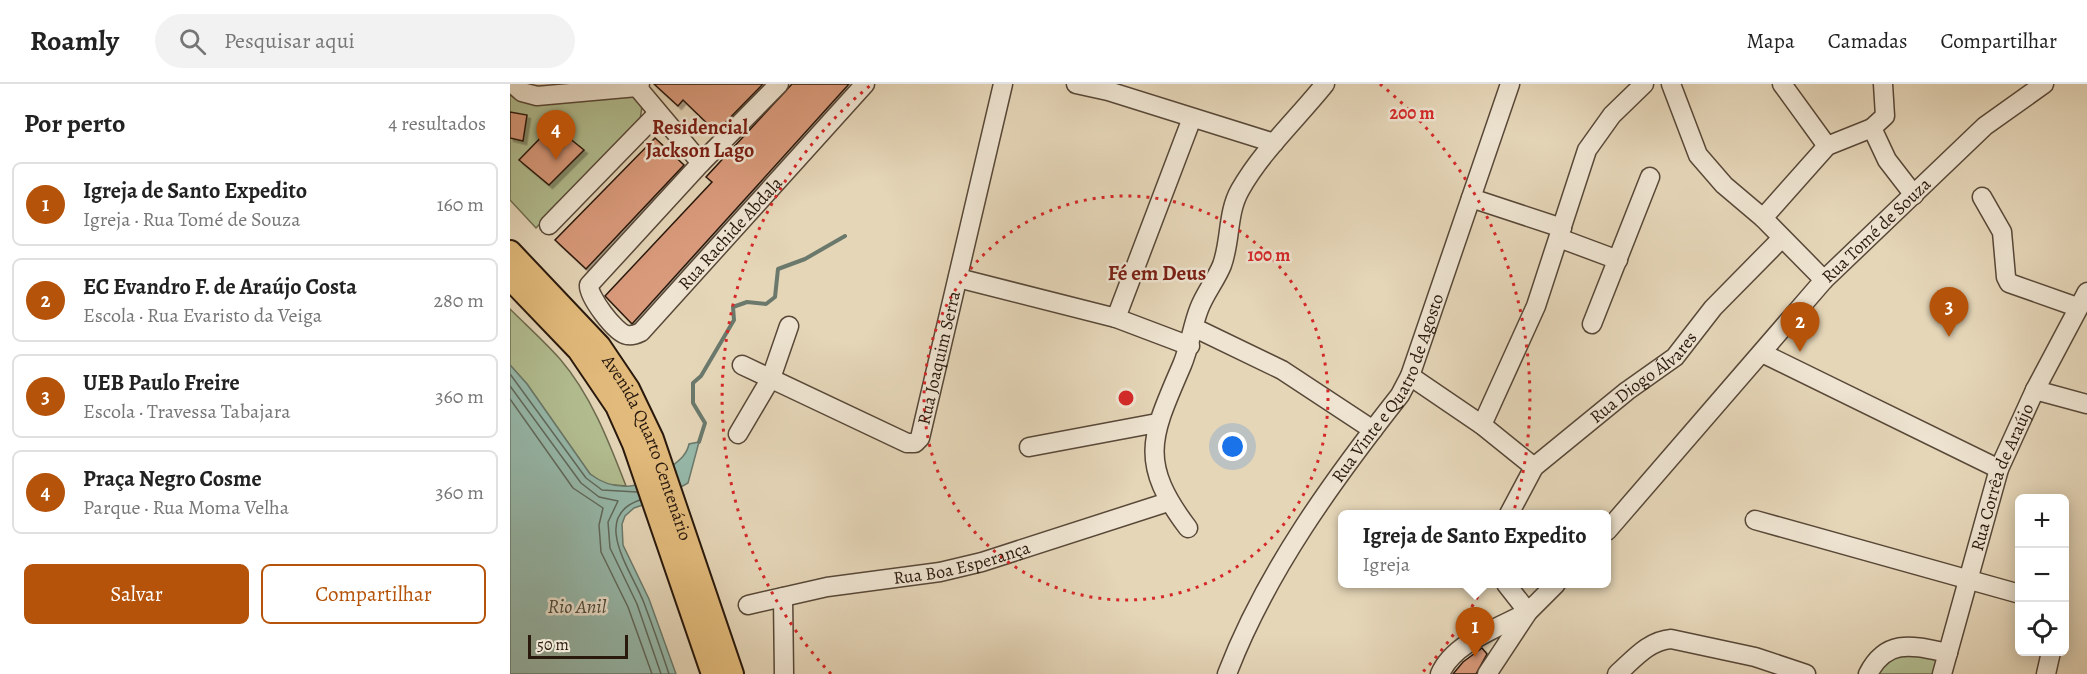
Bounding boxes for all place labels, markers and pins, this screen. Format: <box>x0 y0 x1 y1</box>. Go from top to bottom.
pin: 4 <box>536 110 576 160</box>
pin: 3 <box>1930 288 1968 337</box>
pin: 2 <box>1780 302 1820 352</box>
centre of rings <box>1116 388 1136 408</box>
pin: 1 <box>1456 608 1494 657</box>

